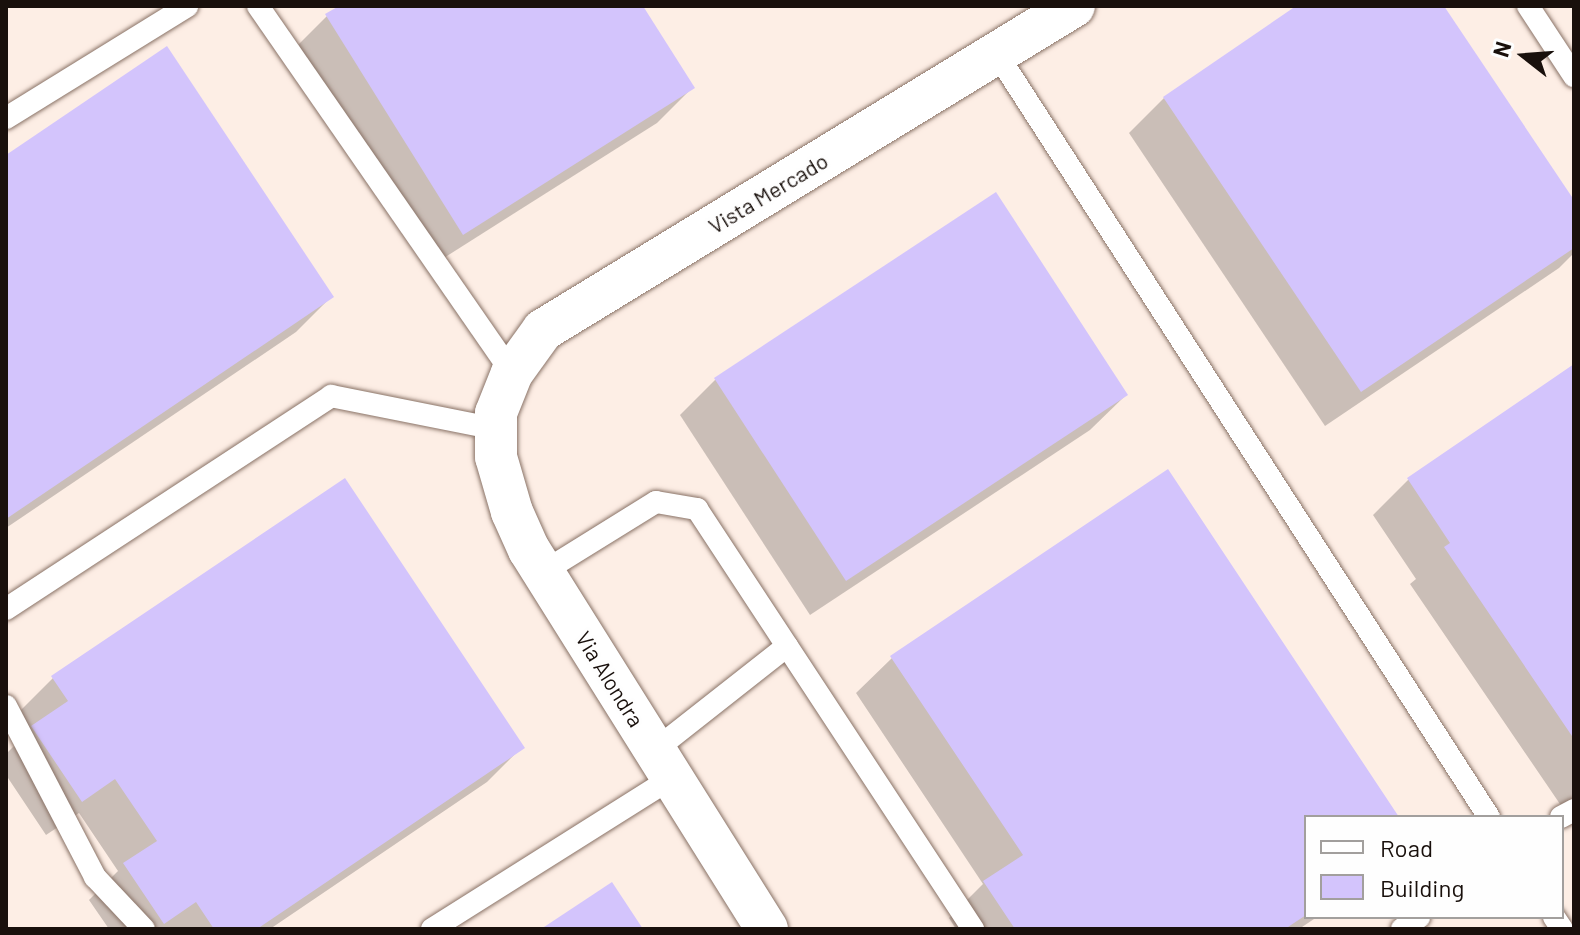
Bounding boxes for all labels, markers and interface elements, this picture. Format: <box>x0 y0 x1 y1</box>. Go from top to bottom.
north arrow <box>1484 16 1564 96</box>
text: N <box>1486 38 1516 60</box>
street label: Vista Mercado <box>703 147 833 239</box>
street label: Via Alondra <box>570 626 650 732</box>
legend <box>1304 815 1564 919</box>
text: Road <box>1380 833 1433 862</box>
text: Building <box>1380 873 1464 902</box>

